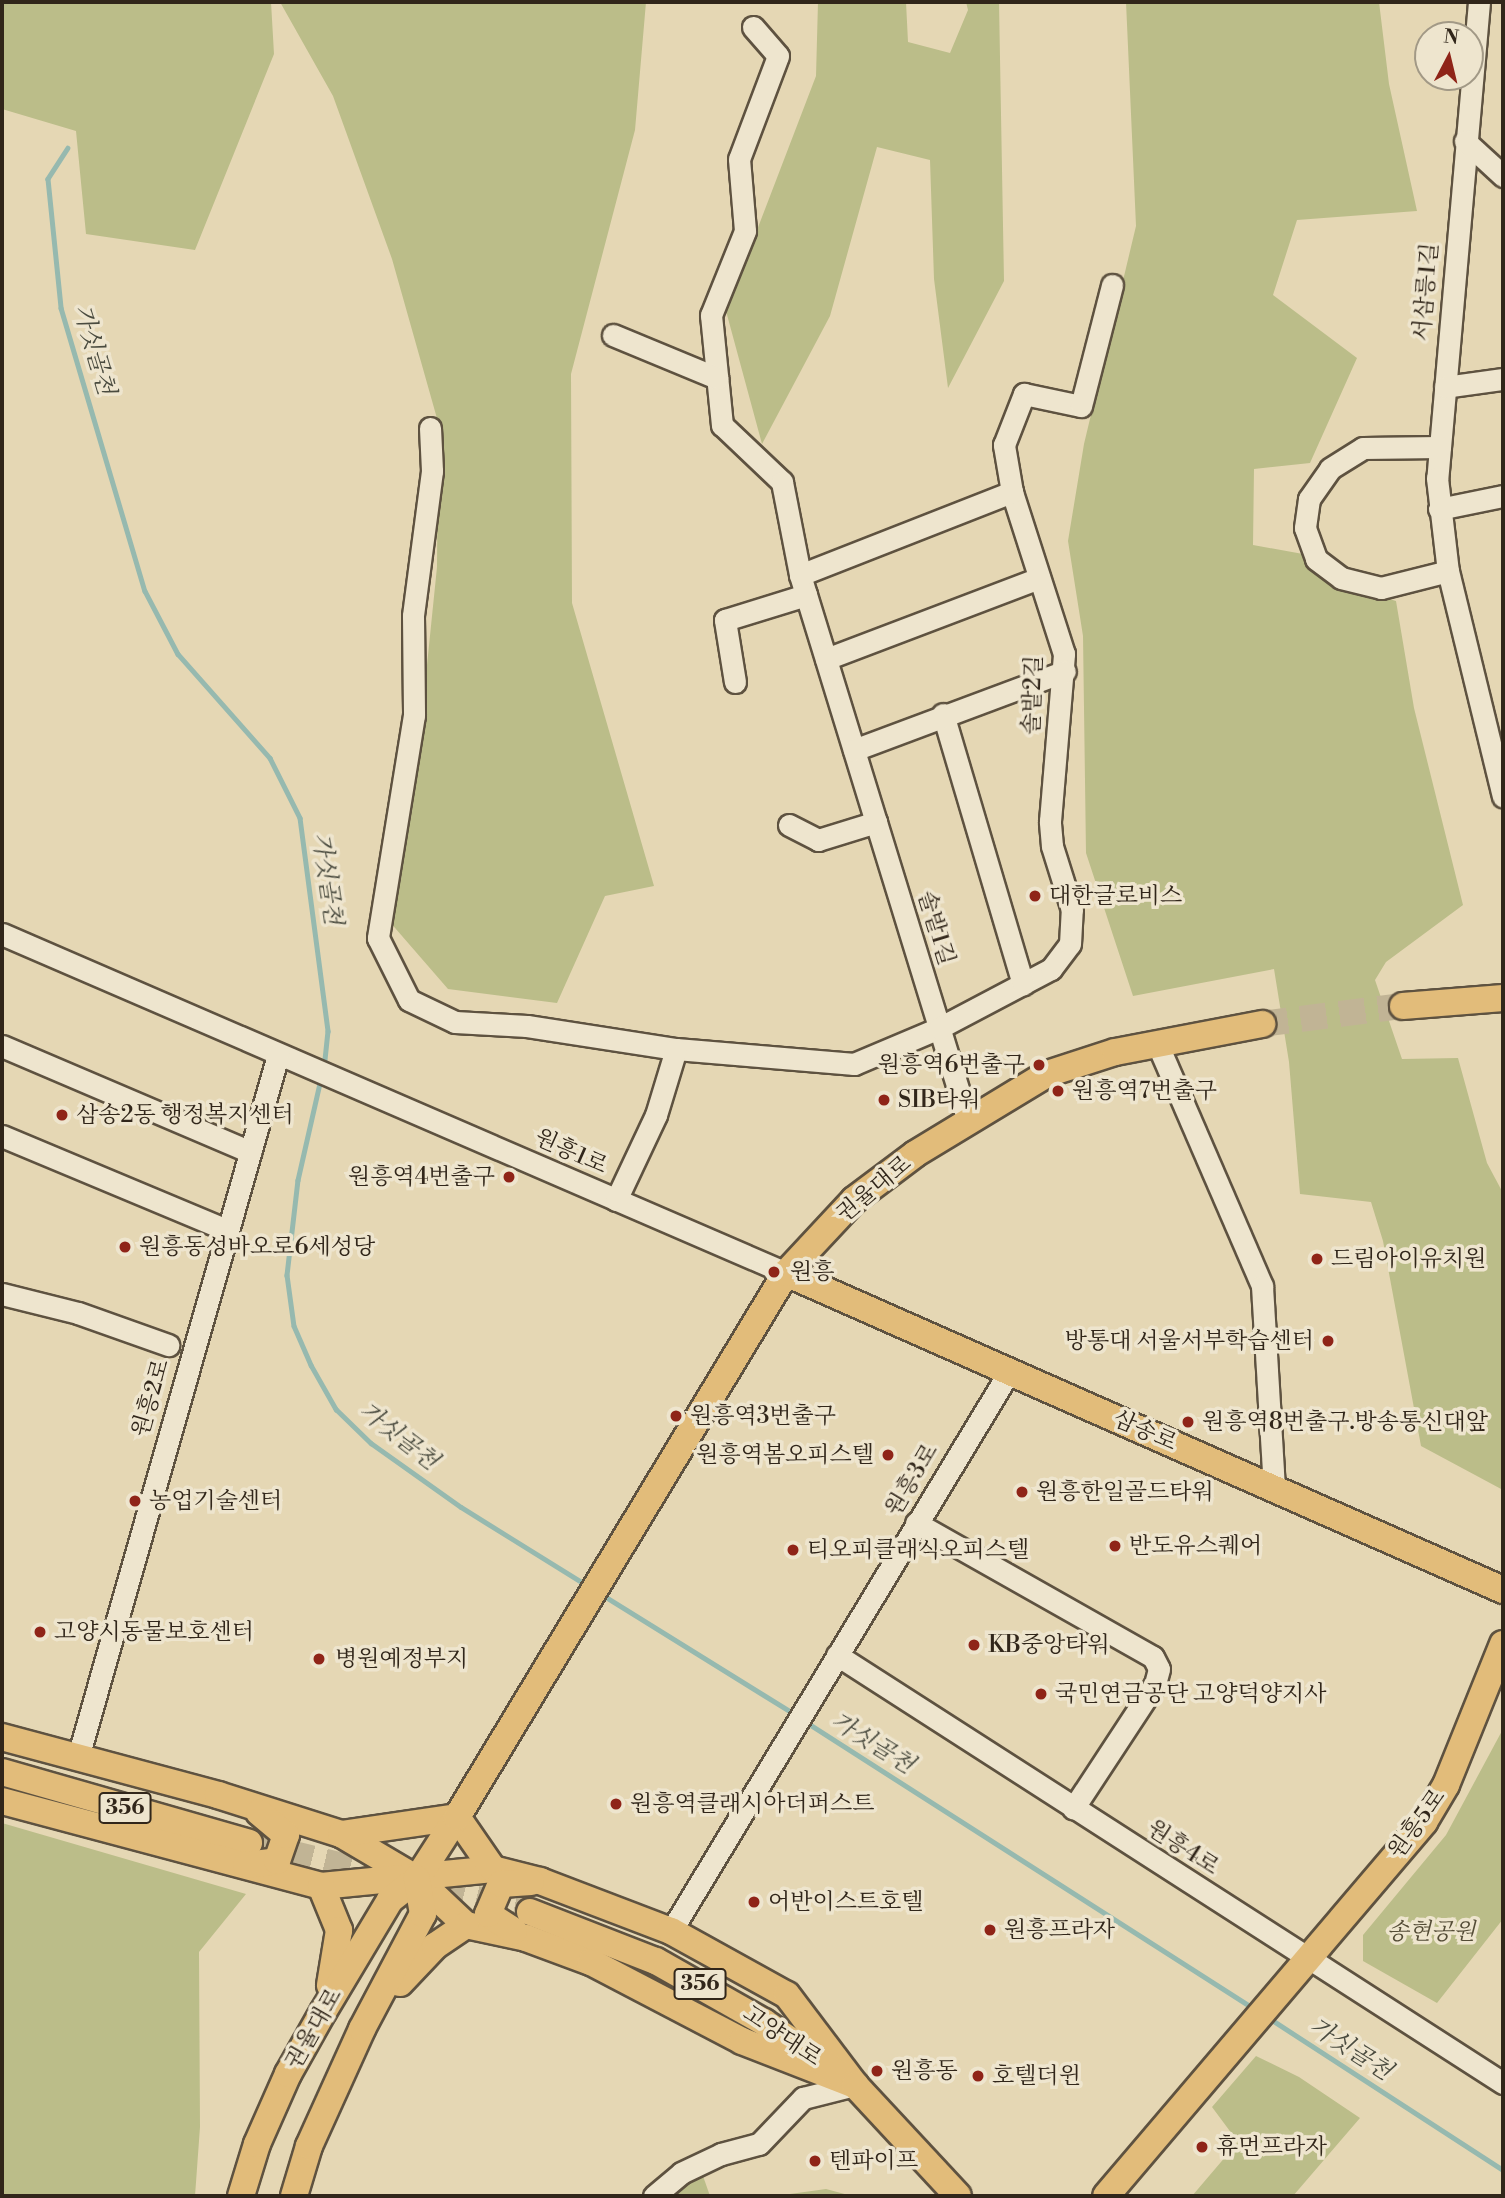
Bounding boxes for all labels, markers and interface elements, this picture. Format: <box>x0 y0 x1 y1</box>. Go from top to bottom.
north arrow <box>1414 21 1484 91</box>
text: N <box>1442 24 1460 50</box>
street label: 서삼릉1길 <box>1408 242 1444 342</box>
water label: 가싯골천 <box>66 301 120 399</box>
street label: 솔밭2길 <box>1018 655 1048 735</box>
water label: 가싯골천 <box>305 831 347 927</box>
place label: 대한글로비스 <box>1049 882 1182 910</box>
street label: 솔밭1길 <box>912 887 960 969</box>
marker: 대한글로비스 <box>1027 888 1043 904</box>
place label: 원흥역6번출구 <box>878 1051 1025 1079</box>
marker: 원흥역6번출구 <box>1031 1057 1047 1073</box>
place label: 원흥역7번출구 <box>1072 1077 1217 1105</box>
marker: 원흥역7번출구 <box>1050 1083 1066 1099</box>
place label: SIB타워 <box>898 1086 981 1114</box>
marker: SIB타워 <box>876 1092 892 1108</box>
place label: 삼송2동 행정복지센터 <box>76 1101 294 1129</box>
marker: 삼송2동 행정복지센터 <box>54 1107 70 1123</box>
street label: 원흥1로 <box>530 1124 612 1180</box>
street label: 권율대로 <box>831 1150 917 1228</box>
place label: 원흥역4번출구 <box>348 1163 495 1191</box>
marker: 원흥역4번출구 <box>501 1169 517 1185</box>
place label: 원흥동성바오로6세성당 <box>139 1233 375 1261</box>
marker: 원흥동성바오로6세성당 <box>117 1239 133 1255</box>
place label: 드림아이유치원 <box>1331 1245 1487 1273</box>
marker: 드림아이유치원 <box>1309 1251 1325 1267</box>
place label: 원흥 <box>790 1258 834 1286</box>
marker: 원흥 <box>764 1262 784 1282</box>
place label: 방통대 서울서부학습센터 <box>1065 1327 1314 1355</box>
marker: 방통대 서울서부학습센터 <box>1320 1333 1336 1349</box>
street label: 원흥2로 <box>127 1356 175 1440</box>
water label: 가싯골천 <box>353 1397 443 1477</box>
place label: 원흥역3번출구 <box>690 1402 836 1430</box>
street label: 삼송로 <box>1109 1405 1181 1457</box>
marker: 원흥역3번출구 <box>668 1408 684 1424</box>
place label: 원흥역8번출구.방송통신대앞 <box>1202 1408 1488 1436</box>
marker: 원흥역8번출구.방송통신대앞 <box>1180 1414 1196 1430</box>
street label: 원흥3로 <box>880 1439 944 1521</box>
place label: 원흥역봄오피스텔 <box>696 1441 874 1469</box>
marker: 원흥역봄오피스텔 <box>880 1447 896 1463</box>
place label: 원흥한일골드타워 <box>1036 1478 1214 1506</box>
marker: 원흥한일골드타워 <box>1014 1484 1030 1500</box>
place label: 농업기술센터 <box>149 1487 282 1515</box>
marker: 농업기술센터 <box>127 1493 143 1509</box>
place label: 반도유스퀘어 <box>1129 1532 1262 1560</box>
place label: 티오피클래식오피스텔 <box>807 1536 1029 1564</box>
marker: 반도유스퀘어 <box>1107 1538 1123 1554</box>
marker: 티오피클래식오피스텔 <box>785 1542 801 1558</box>
place label: 고양시동물보호센터 <box>54 1618 254 1646</box>
marker: 고양시동물보호센터 <box>32 1624 48 1640</box>
place label: KB중앙타워 <box>988 1631 1110 1659</box>
marker: KB중앙타워 <box>966 1637 982 1653</box>
place label: 병원예정부지 <box>335 1645 468 1673</box>
marker: 병원예정부지 <box>309 1649 329 1669</box>
place label: 국민연금공단 고양덕양지사 <box>1055 1680 1326 1708</box>
marker: 국민연금공단 고양덕양지사 <box>1033 1686 1049 1702</box>
water label: 가싯골천 <box>825 1707 919 1781</box>
street label: 원흥5로 <box>1383 1784 1451 1864</box>
road number: 356 <box>97 1790 153 1826</box>
place label: 원흥역클래시아더퍼스트 <box>630 1790 874 1818</box>
marker: 원흥역클래시아더퍼스트 <box>608 1796 624 1812</box>
street label: 원흥4로 <box>1142 1815 1224 1881</box>
place label: 어반이스트호텔 <box>768 1888 924 1916</box>
marker: 어반이스트호텔 <box>746 1894 762 1910</box>
place label: 원흥프라자 <box>1004 1916 1115 1944</box>
park label: 송현공원 <box>1387 1918 1475 1946</box>
marker: 원흥프라자 <box>982 1922 998 1938</box>
road number: 356 <box>672 1966 728 2002</box>
street label: 권율대로 <box>280 1984 348 2074</box>
street label: 고양대로 <box>737 2000 827 2072</box>
water label: 가싯골천 <box>1303 2013 1397 2087</box>
place label: 원흥동 <box>891 2057 958 2085</box>
place label: 호텔더윈 <box>992 2062 1081 2090</box>
marker: 원흥동 <box>869 2063 885 2079</box>
marker: 호텔더윈 <box>970 2068 986 2084</box>
place label: 휴먼프라자 <box>1216 2133 1327 2161</box>
marker: 휴먼프라자 <box>1194 2139 1210 2155</box>
place label: 텐파이프 <box>829 2147 918 2175</box>
marker: 텐파이프 <box>807 2153 823 2169</box>

